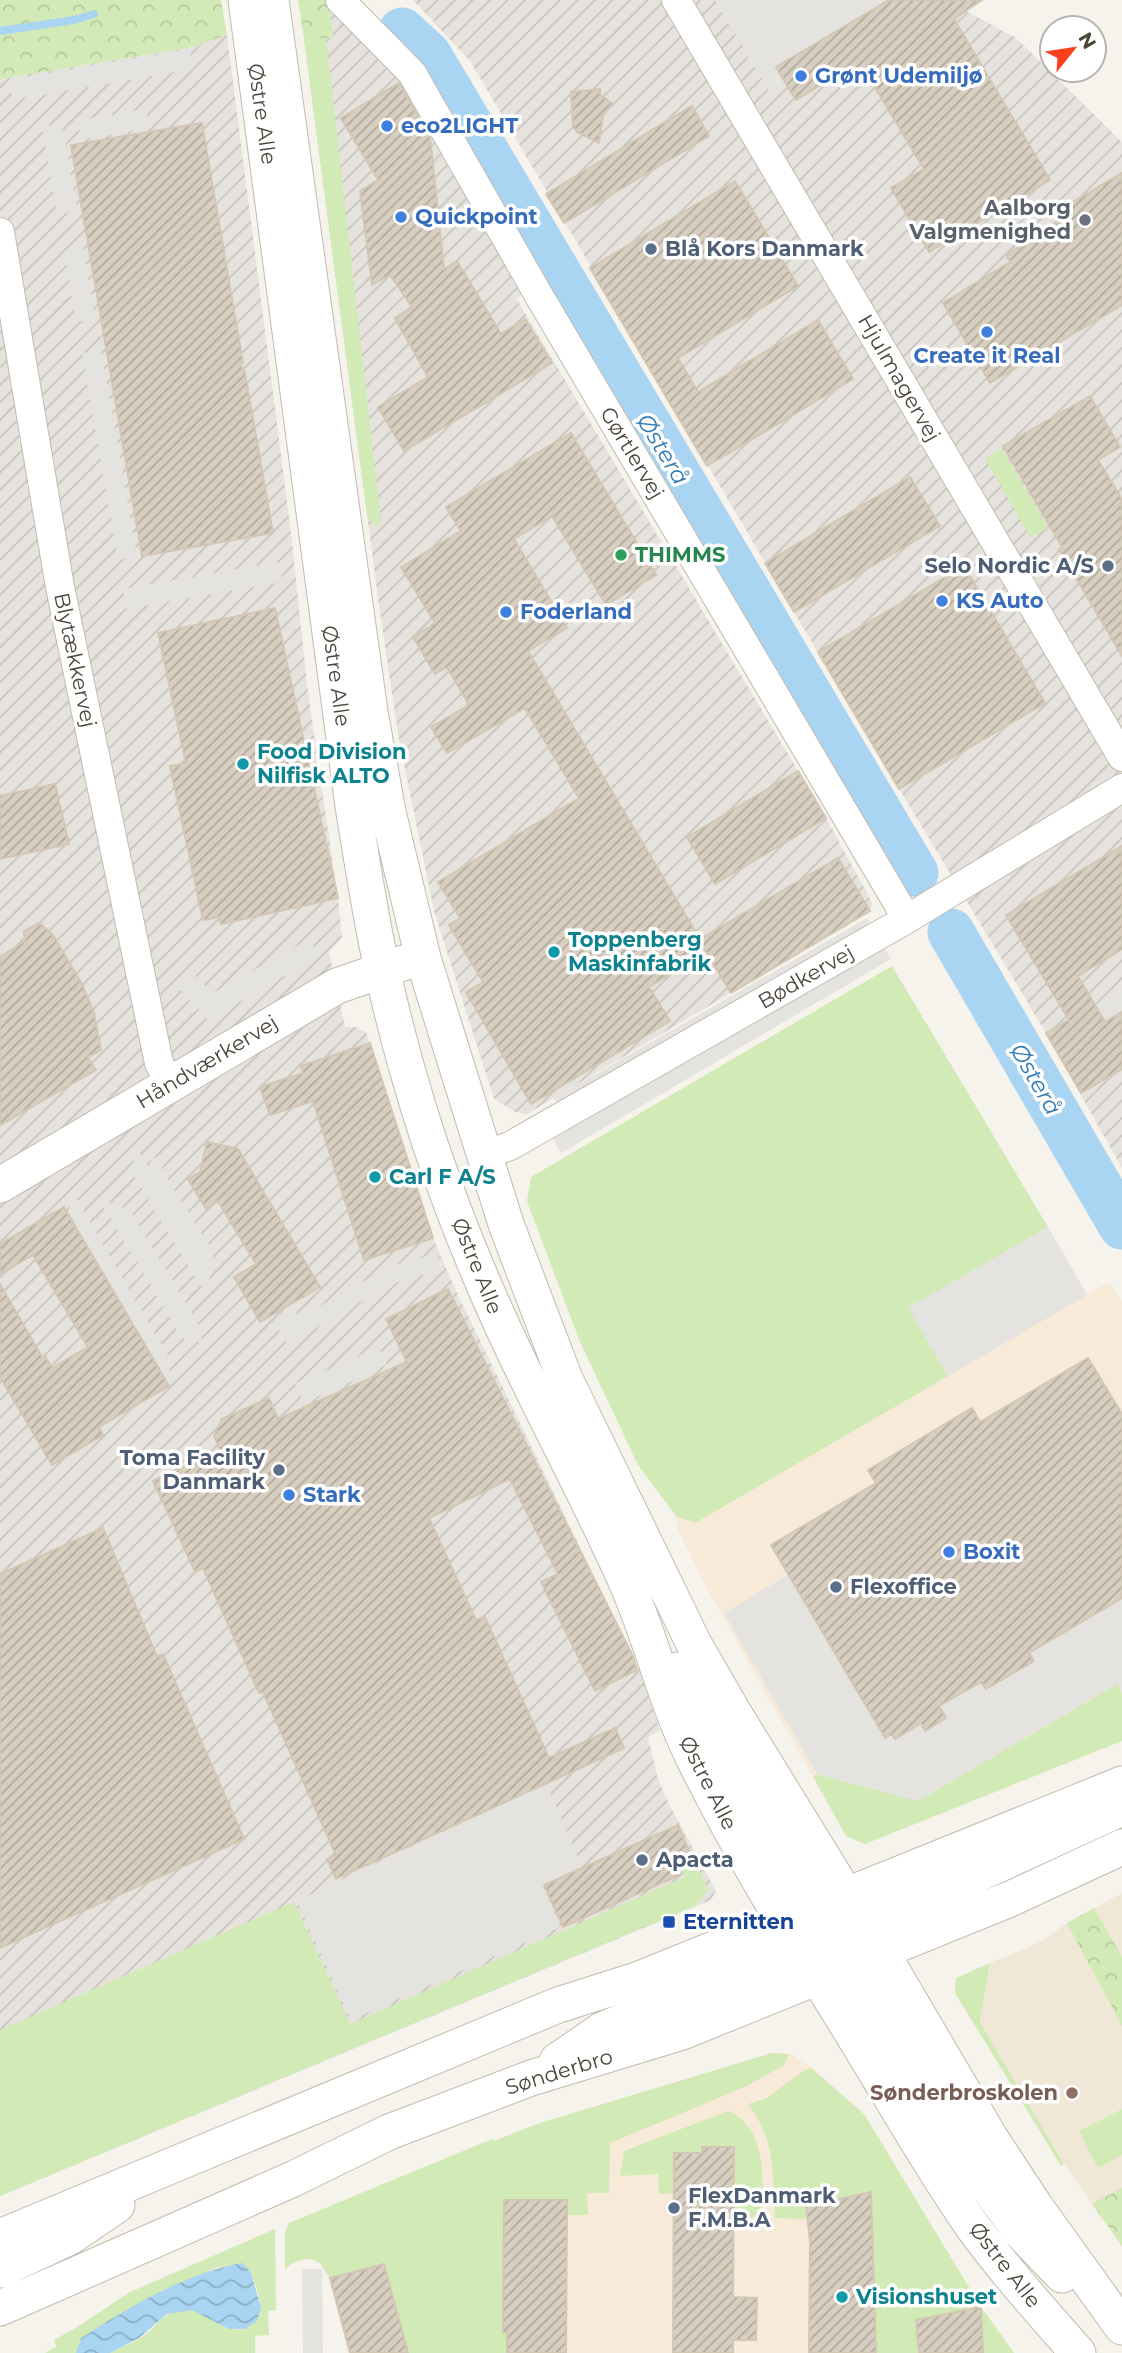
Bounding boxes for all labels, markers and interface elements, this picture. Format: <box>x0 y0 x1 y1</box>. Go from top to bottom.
north arrow <box>1038 14 1108 84</box>
text: N <box>1073 28 1101 53</box>
street label: Østre Alle <box>243 62 282 166</box>
place label: Grønt Udemiljø <box>815 63 983 88</box>
marker: Grønt Udemiljø <box>793 68 809 84</box>
place label: eco2LIGHT <box>401 113 518 138</box>
marker: eco2LIGHT <box>379 118 395 134</box>
place label: Aalborg Valgmenighed <box>908 195 1071 244</box>
place label: Quickpoint <box>415 204 538 229</box>
marker: Quickpoint <box>393 209 409 225</box>
marker: Aalborg Valgmenighed <box>1077 212 1093 228</box>
place label: Blå Kors Danmark <box>665 236 864 261</box>
marker: Blå Kors Danmark <box>643 241 659 257</box>
street label: Hjulmagervej <box>853 310 946 446</box>
marker: Create it Real <box>979 324 995 340</box>
place label: Create it Real <box>914 343 1061 368</box>
street label: Gørtlervej <box>595 402 670 503</box>
water label: Østerå <box>631 408 695 490</box>
place label: THIMMS <box>635 542 725 567</box>
marker: THIMMS <box>613 547 629 563</box>
place label: Selo Nordic A/S <box>925 553 1094 578</box>
marker: Selo Nordic A/S <box>1100 558 1116 574</box>
place label: KS Auto <box>956 588 1044 613</box>
street label: Blytækkervej <box>49 590 102 730</box>
marker: KS Auto <box>934 593 950 609</box>
place label: Foderland <box>520 599 632 624</box>
marker: Foderland <box>498 604 514 620</box>
street label: Østre Alle <box>317 624 356 728</box>
place label: Food Division Nilfisk ALTO <box>257 739 406 788</box>
marker: Food Division Nilfisk ALTO <box>235 756 251 772</box>
place label: Toppenberg Maskinfabrik <box>568 927 711 976</box>
street label: Bødkervej <box>754 939 858 1014</box>
marker: Toppenberg Maskinfabrik <box>546 944 562 960</box>
street label: Håndværkervej <box>131 1009 282 1114</box>
water label: Østerå <box>1004 1038 1068 1120</box>
place label: Carl F A/S <box>389 1164 496 1189</box>
marker: Carl F A/S <box>367 1169 383 1185</box>
street label: Østre Alle <box>447 1214 508 1318</box>
place label: Toma Facility Danmark <box>120 1445 265 1494</box>
marker: Toma Facility Danmark <box>271 1462 287 1478</box>
place label: Stark <box>303 1482 361 1507</box>
marker: Stark <box>281 1487 297 1503</box>
place label: Boxit <box>963 1539 1020 1564</box>
marker: Boxit <box>941 1544 957 1560</box>
place label: Flexoffice <box>850 1574 957 1599</box>
marker: Flexoffice <box>828 1579 844 1595</box>
street label: Østre Alle <box>674 1732 743 1834</box>
place label: Apacta <box>655 1847 734 1872</box>
marker: Apacta <box>634 1852 650 1868</box>
place label: Eternitten <box>683 1909 794 1934</box>
marker: Eternitten <box>661 1914 677 1930</box>
street label: Sønderbro <box>502 2043 616 2100</box>
place label: Sønderbroskolen <box>870 2080 1058 2105</box>
marker: Sønderbroskolen <box>1064 2085 1080 2101</box>
place label: FlexDanmark F.M.B.A <box>688 2183 836 2232</box>
marker: FlexDanmark F.M.B.A <box>666 2200 682 2216</box>
street label: Østre Alle <box>964 2217 1047 2312</box>
place label: Visionshuset <box>855 2284 997 2309</box>
marker: Visionshuset <box>834 2289 850 2305</box>

